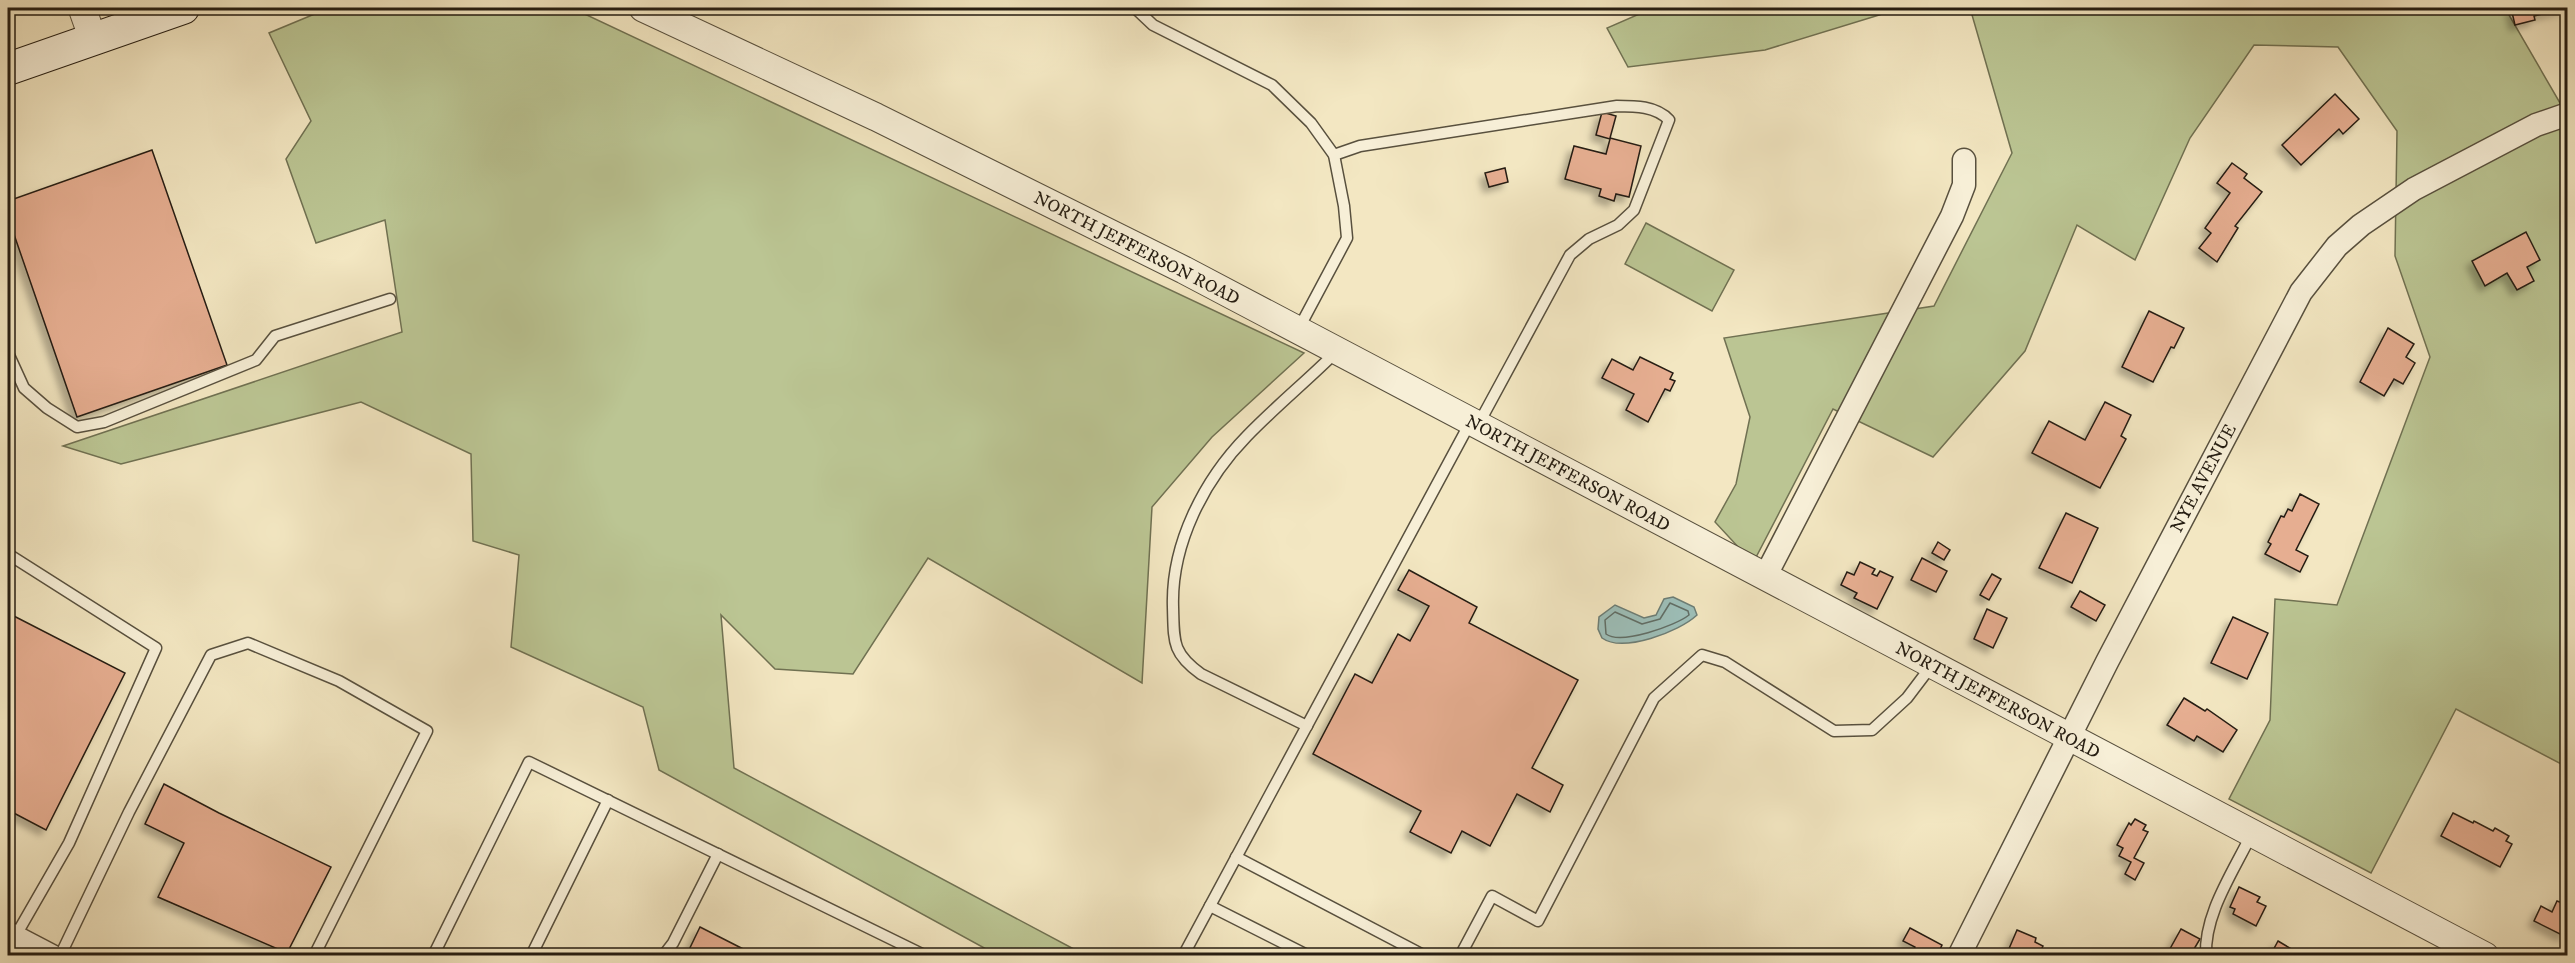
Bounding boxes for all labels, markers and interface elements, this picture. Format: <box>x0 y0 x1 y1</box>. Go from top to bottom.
street label: NORTH JEFFERSON ROAD <box>1030 187 1243 311</box>
street label: NORTH JEFFERSON ROAD <box>1462 411 1674 537</box>
street label: NYE AVENUE <box>2166 420 2242 536</box>
street label: NORTH JEFFERSON ROAD <box>1892 638 2104 764</box>

